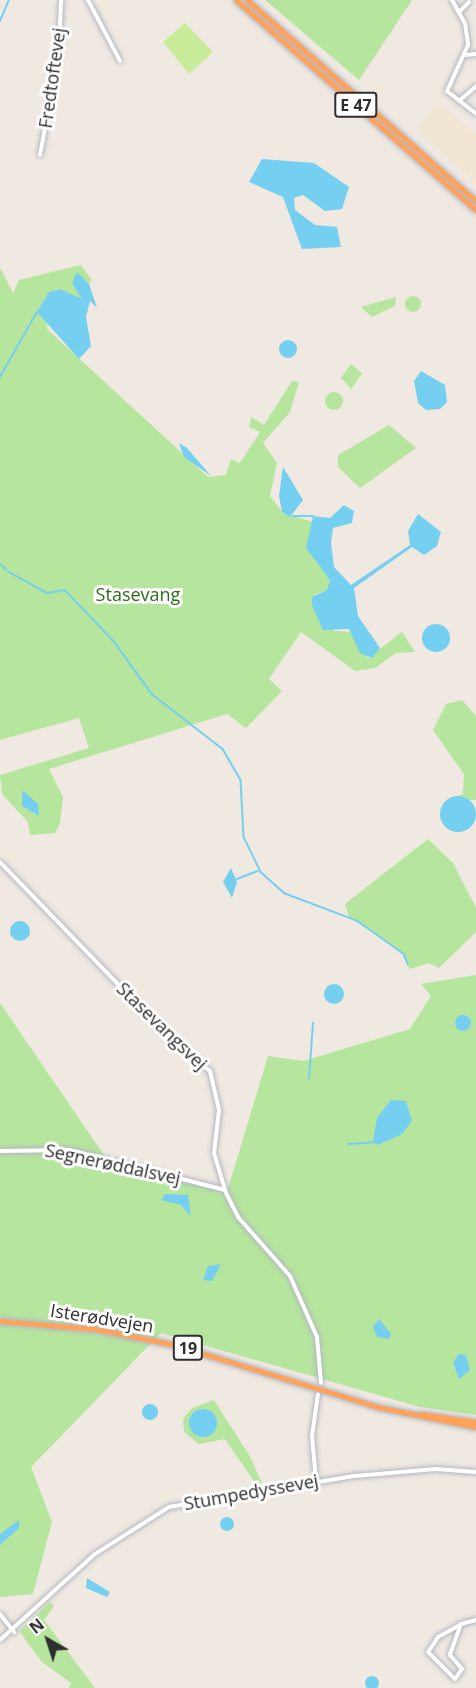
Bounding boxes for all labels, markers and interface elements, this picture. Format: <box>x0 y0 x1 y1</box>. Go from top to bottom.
street label: Fredtoftevej <box>34 26 70 130</box>
road number: E 47 <box>334 92 378 118</box>
park label: Stasevang <box>96 583 180 605</box>
street label: Stasevangsvej <box>112 978 212 1074</box>
street label: Segnerøddalsvej <box>43 1139 183 1189</box>
street label: Isterødvejen <box>49 1299 155 1337</box>
road number: 19 <box>172 1335 204 1361</box>
street label: Stumpedyssevej <box>182 1470 320 1514</box>
north arrow <box>18 1610 78 1670</box>
text: N <box>25 1613 49 1639</box>

